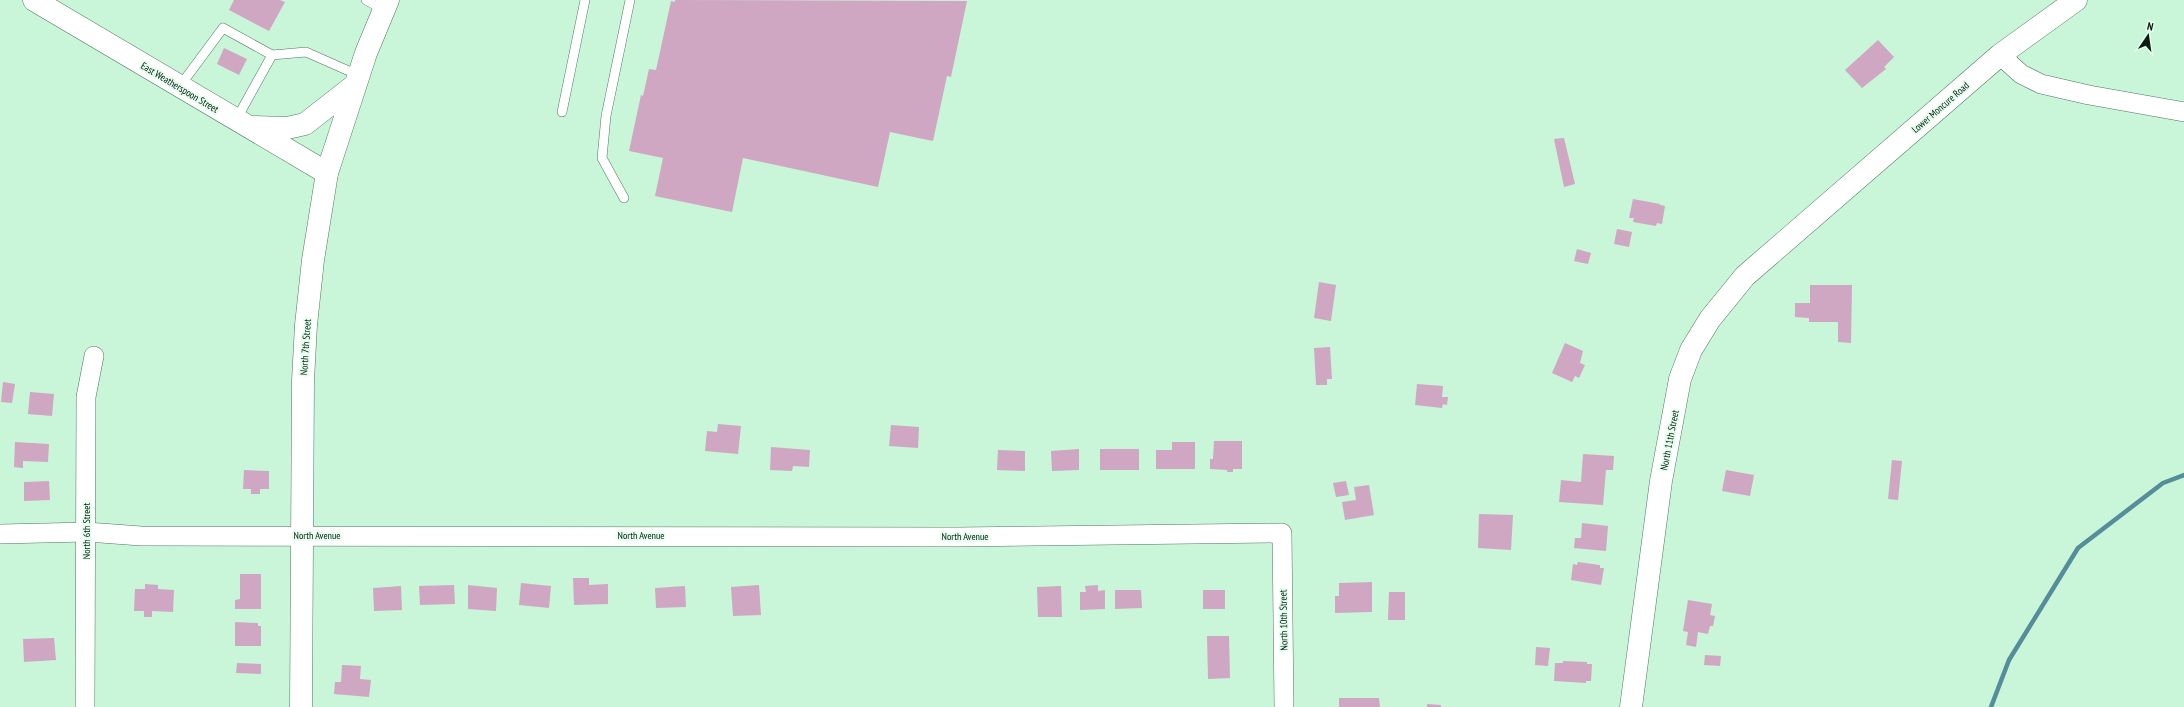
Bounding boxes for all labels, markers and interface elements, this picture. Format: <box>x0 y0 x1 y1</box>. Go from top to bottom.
north arrow <box>2128 16 2168 56</box>
text: N <box>2146 19 2155 34</box>
street label: East Weatherspoon Street <box>138 59 221 116</box>
street label: Lower Moncure Road <box>1909 79 1972 136</box>
street label: North 7th Street <box>297 318 314 376</box>
street label: North 11th Street <box>1657 409 1682 471</box>
street label: North 6th Street <box>80 503 93 559</box>
street label: North Avenue <box>294 529 340 542</box>
street label: North Avenue <box>618 529 664 542</box>
street label: North Avenue <box>942 530 988 543</box>
street label: North 10th Street <box>1276 589 1291 651</box>

